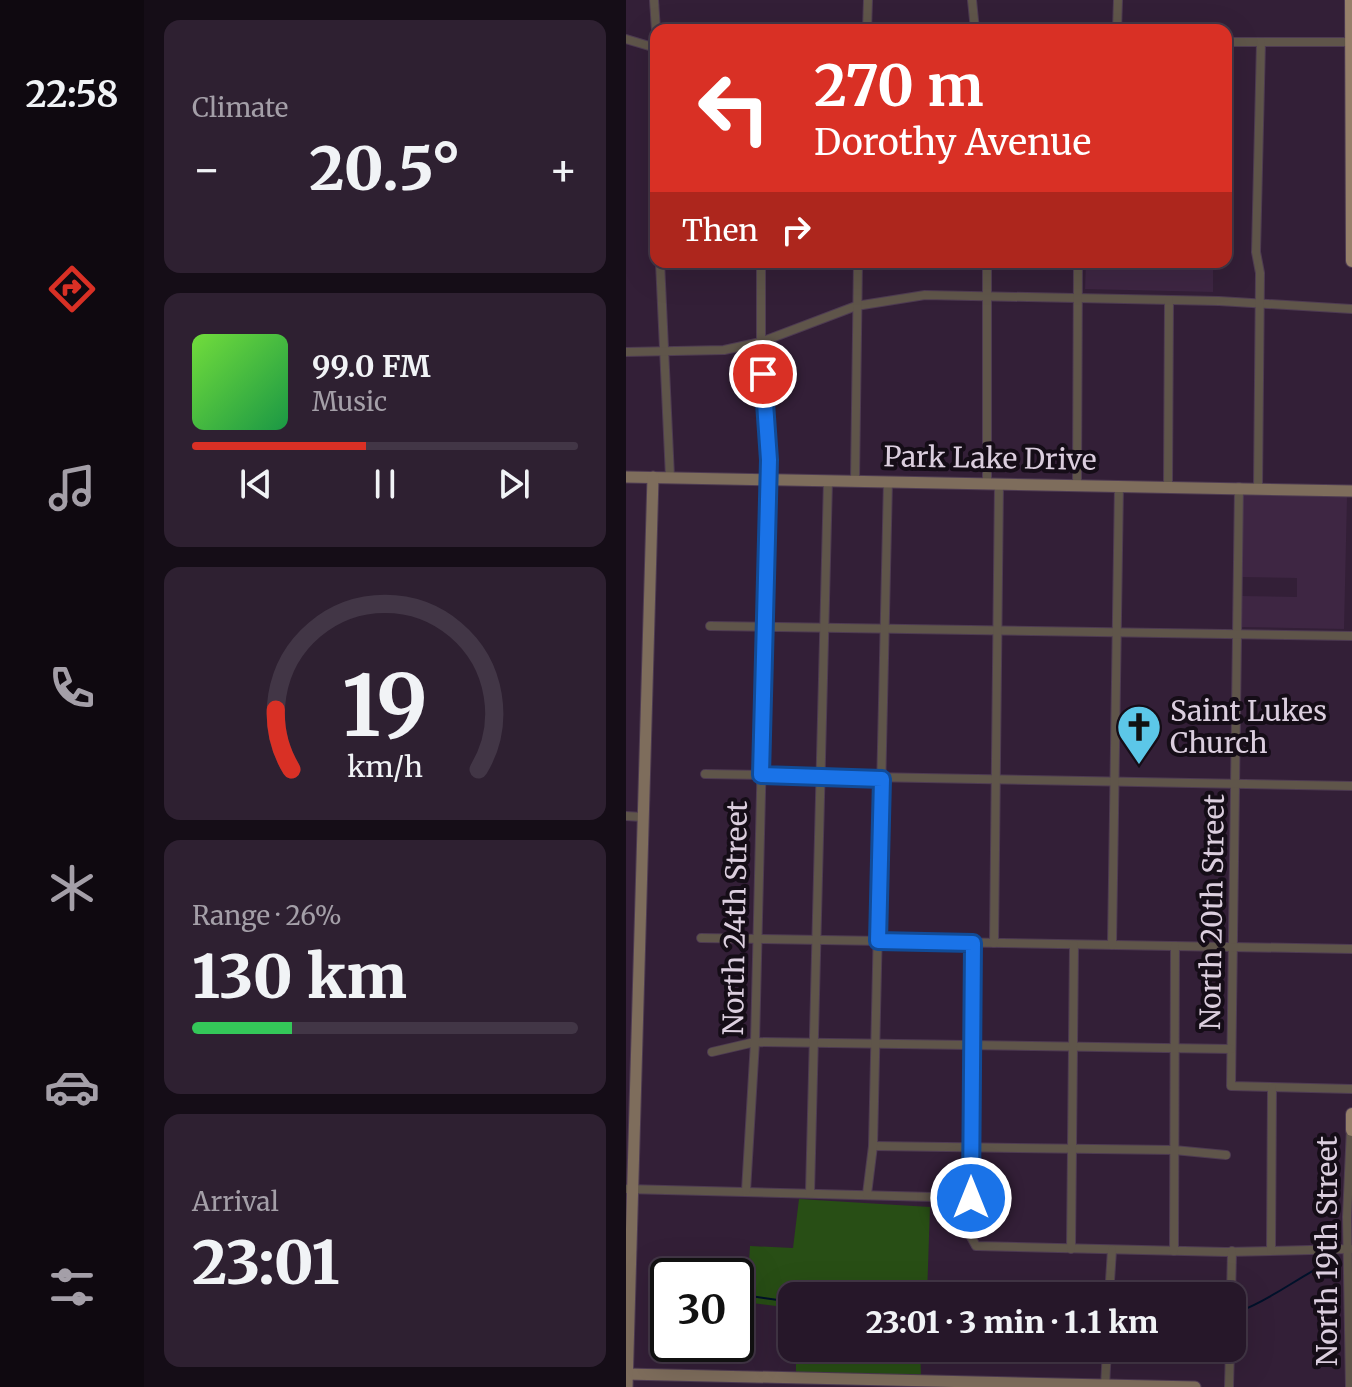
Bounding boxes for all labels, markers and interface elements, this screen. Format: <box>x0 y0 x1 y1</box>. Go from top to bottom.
text: 270 m <box>814 51 984 121</box>
icon: left <box>682 56 786 160</box>
text: 22:58 <box>25 72 119 117</box>
text: Climate <box>192 91 288 124</box>
text: Dorothy Avenue <box>814 120 1091 165</box>
text: 20.5° <box>309 131 461 206</box>
text: − <box>192 142 221 197</box>
text: + <box>549 142 578 197</box>
icon: right <box>774 208 818 252</box>
text: Then <box>682 211 758 249</box>
icon: directions <box>44 261 100 317</box>
pin <box>729 340 797 408</box>
text: 99.0 FM <box>312 347 430 385</box>
icon: arrive <box>741 352 785 396</box>
text: Music <box>312 385 387 418</box>
street label: Park Lake Drive <box>883 438 1097 478</box>
icon: music <box>44 460 100 516</box>
icon: previous <box>234 462 278 506</box>
icon: pause <box>363 462 407 506</box>
icon: next <box>492 462 536 506</box>
text: 19 <box>342 653 428 758</box>
icon: phone <box>44 660 100 716</box>
place label: Saint Lukes Church <box>1170 693 1327 761</box>
church icon: Saint Lukes Church <box>1115 703 1163 766</box>
text: km/h <box>347 749 423 785</box>
street label: North 20th Street <box>1192 793 1232 1030</box>
street label: North 24th Street <box>715 800 755 1036</box>
icon: climate <box>44 860 100 916</box>
text: Range · 26% <box>192 899 342 932</box>
text: 130 km <box>192 939 407 1014</box>
icon: car <box>44 1059 100 1115</box>
street label: North 19th Street <box>1309 1136 1345 1366</box>
position arrow <box>929 1156 1013 1240</box>
text: Arrival <box>192 1185 279 1218</box>
text: 23:01 <box>192 1225 340 1300</box>
speed limit sign: 30 <box>650 1258 754 1362</box>
icon: filters <box>44 1259 100 1315</box>
text: 23:01 · 3 min · 1.1 km <box>866 1303 1158 1341</box>

